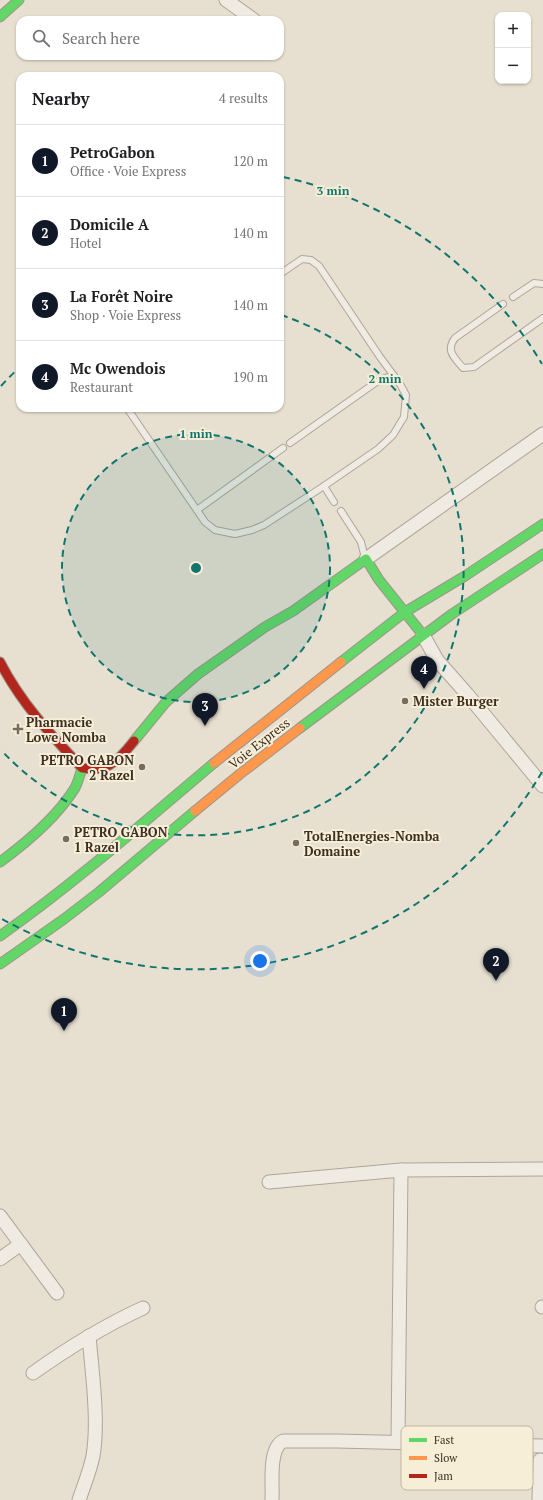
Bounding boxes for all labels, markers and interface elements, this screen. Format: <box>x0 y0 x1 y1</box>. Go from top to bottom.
map controls <box>495 12 531 84</box>
button: + <box>495 12 531 48</box>
search box <box>16 16 284 60</box>
icon: search <box>30 27 52 49</box>
text: Search here <box>62 28 140 48</box>
button: − <box>495 48 531 84</box>
text: Nearby <box>32 87 90 110</box>
text: 4 results <box>219 89 268 107</box>
text: PetroGabon <box>70 142 155 162</box>
text: 1 <box>41 152 49 170</box>
text: 120 m <box>233 152 268 170</box>
text: Office · Voie Express <box>70 162 186 180</box>
text: 3 min <box>317 183 350 198</box>
text: Domicile A <box>70 214 149 234</box>
text: 2 <box>41 224 49 242</box>
text: 140 m <box>233 224 268 242</box>
text: Hotel <box>70 234 102 252</box>
text: La Forêt Noire <box>70 286 173 306</box>
text: 3 <box>41 296 49 314</box>
text: 140 m <box>233 296 268 314</box>
text: Shop · Voie Express <box>70 306 181 324</box>
text: Mc Owendois <box>70 358 166 378</box>
text: 4 <box>41 368 49 386</box>
text: 190 m <box>233 368 268 386</box>
text: 2 min <box>369 371 402 386</box>
text: Restaurant <box>70 378 133 396</box>
text: 1 min <box>180 426 213 441</box>
centre of rings <box>189 561 203 575</box>
pin: 4 <box>411 656 437 689</box>
place label: Mister Burger <box>413 692 499 710</box>
pin: 3 <box>192 693 218 726</box>
marker: Mister Burger <box>400 696 410 706</box>
place label: Pharmacie Lowe Nomba <box>26 713 107 746</box>
street label: Voie Express <box>225 713 293 773</box>
marker: Pharmacie Lowe Nomba <box>13 724 23 734</box>
place label: PETRO GABON 2 Razel <box>41 751 134 784</box>
marker: PETRO GABON 2 Razel <box>137 762 147 772</box>
place label: PETRO GABON 1 Razel <box>74 823 168 856</box>
place label: TotalEnergies-Nomba Domaine <box>304 827 440 860</box>
marker: PETRO GABON 1 Razel <box>61 834 71 844</box>
marker: TotalEnergies-Nomba Domaine <box>291 838 301 848</box>
pin: 2 <box>483 948 509 981</box>
your location <box>250 951 270 971</box>
pin: 1 <box>51 998 77 1031</box>
legend <box>401 1426 533 1490</box>
text: Fast <box>434 1433 454 1447</box>
text: Slow <box>434 1451 458 1465</box>
text: Jam <box>434 1469 453 1483</box>

